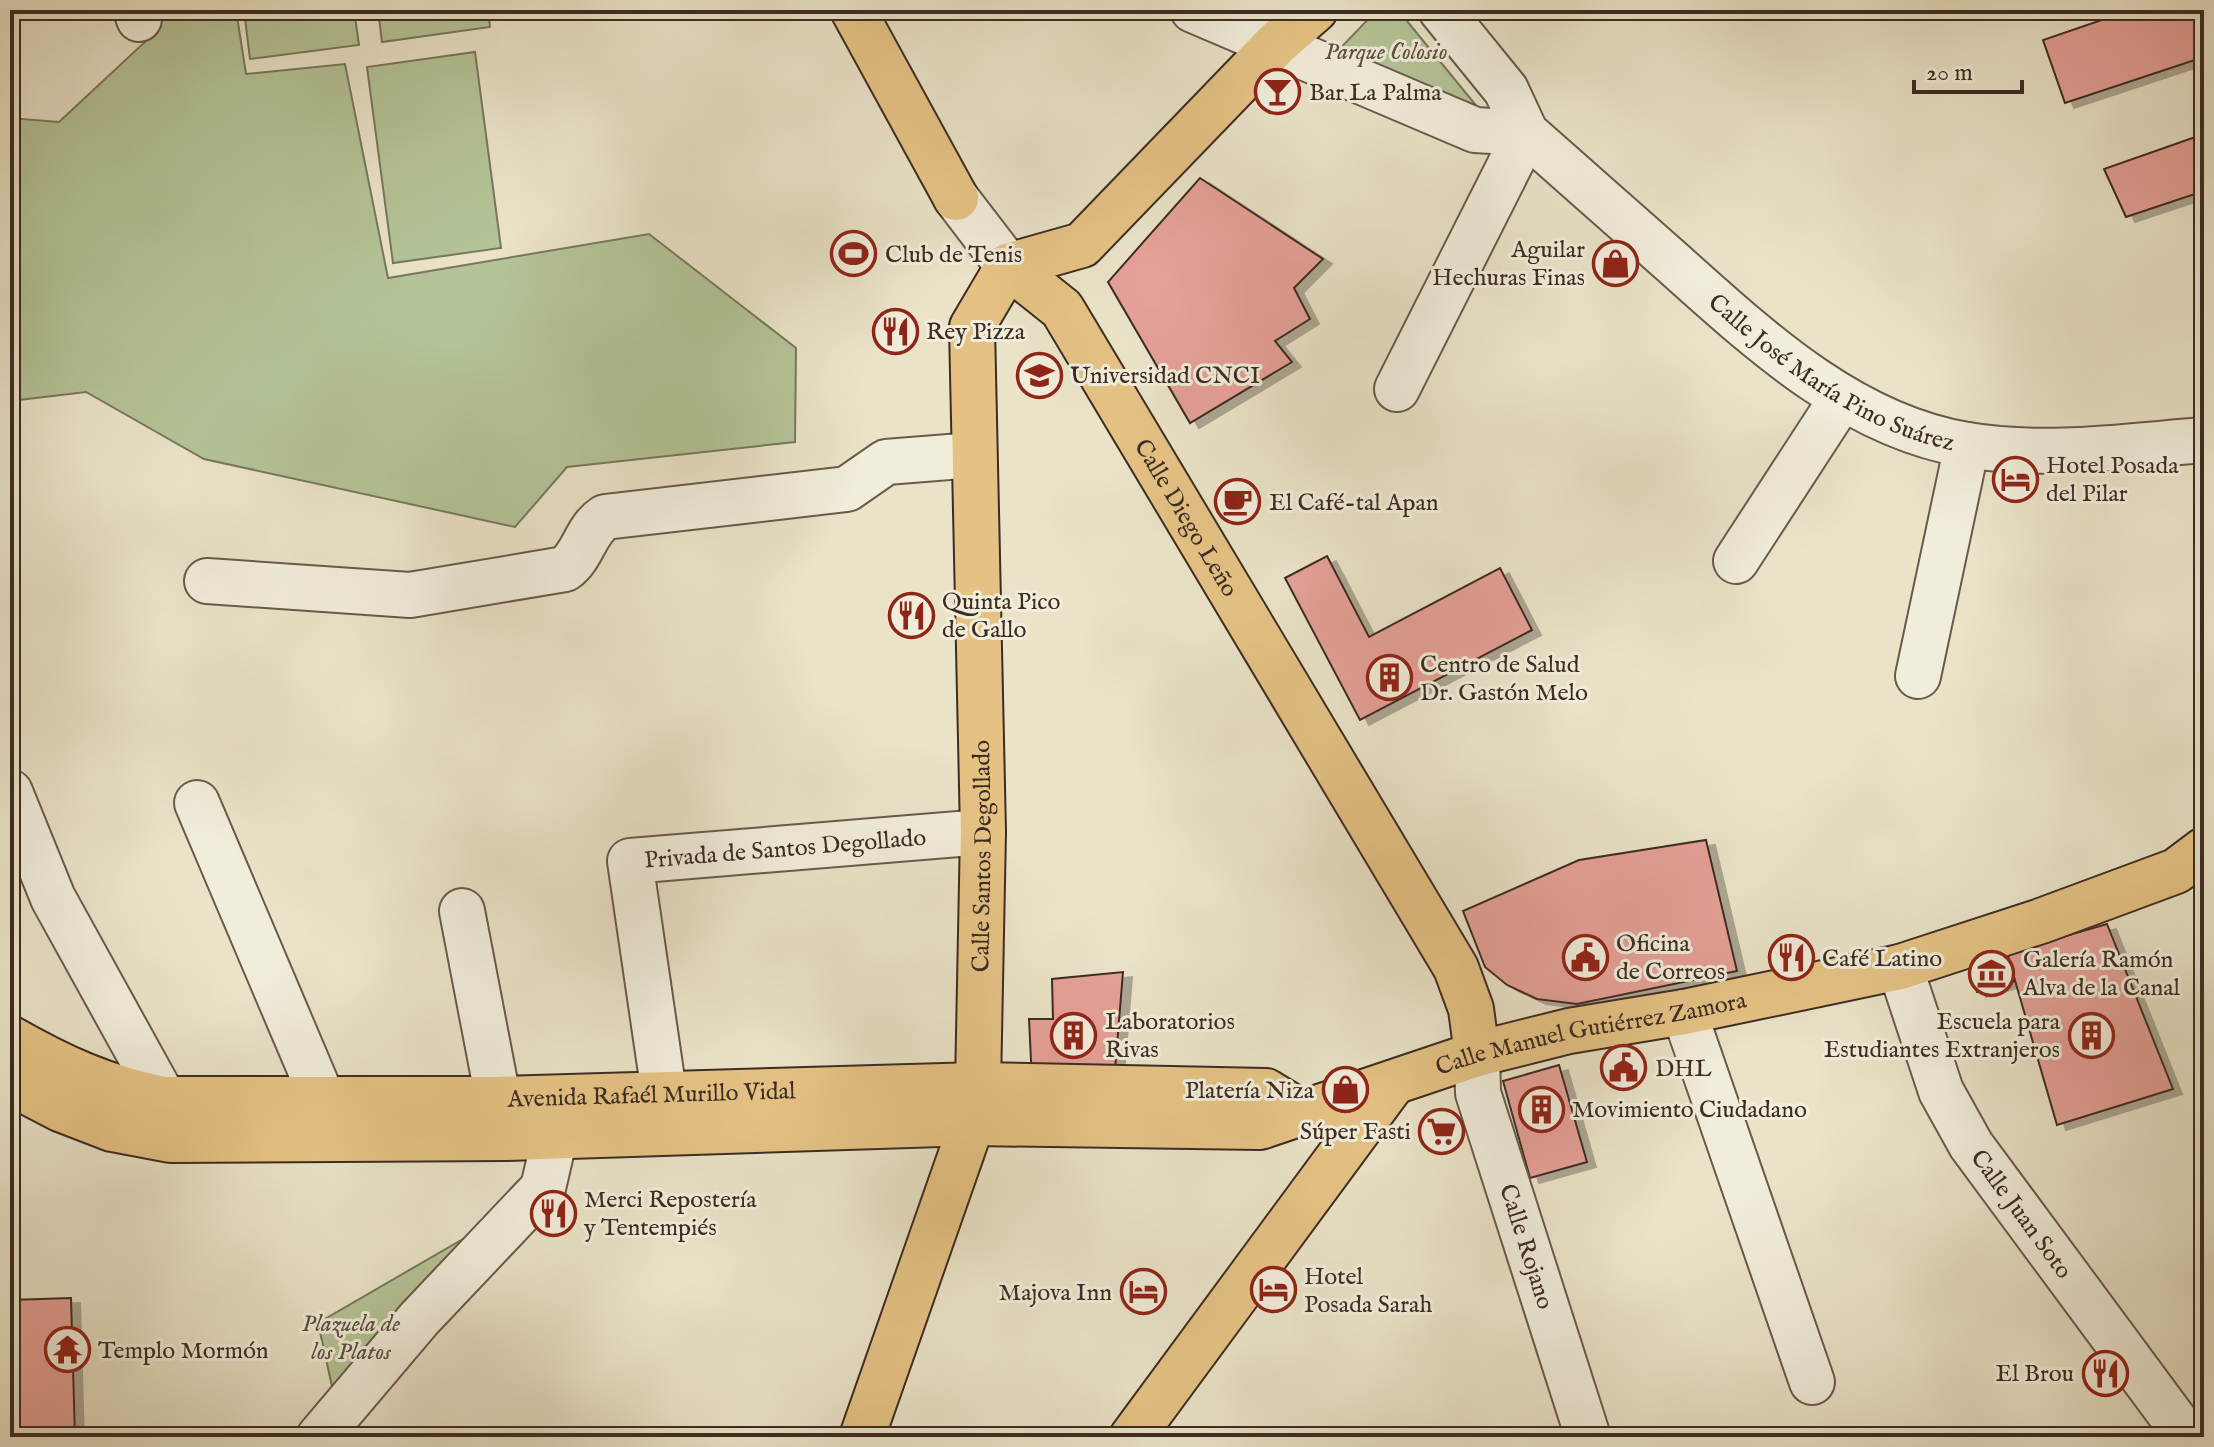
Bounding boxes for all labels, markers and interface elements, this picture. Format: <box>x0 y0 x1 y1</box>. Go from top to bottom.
park label: Parque Colosio <box>1324 37 1448 68</box>
scale bar <box>1914 44 2022 94</box>
text: 20 m <box>1926 58 1973 89</box>
bar icon: Bar La Palma <box>1254 68 1302 116</box>
place label: Bar La Palma <box>1309 78 1442 109</box>
sports icon: Club de Tenis <box>830 230 878 278</box>
place label: Aguilar Hechuras Finas <box>1432 235 1585 294</box>
shop icon: Aguilar Hechuras Finas <box>1592 239 1640 287</box>
place label: Club de Tenis <box>885 240 1022 271</box>
street label: Calle José María Pino Suárez <box>1701 288 1957 459</box>
restaurant icon: Rey Pizza <box>871 307 919 355</box>
place label: Rey Pizza <box>926 317 1026 348</box>
school or university icon: Universidad CNCI <box>1015 351 1063 399</box>
place label: Universidad CNCI <box>1070 361 1260 392</box>
street label: Calle Diego Leño <box>1126 434 1245 603</box>
place label: Hotel Posada del Pilar <box>2046 451 2179 510</box>
hotel icon: Hotel Posada del Pilar <box>1991 455 2039 503</box>
cafe icon: El Café-tal Apan <box>1214 478 1262 526</box>
place label: El Café-tal Apan <box>1269 488 1439 519</box>
place label: Quinta Pico de Gallo <box>942 587 1061 646</box>
restaurant icon: Quinta Pico de Gallo <box>887 591 935 639</box>
place label: Centro de Salud Dr. Gastón Melo <box>1420 650 1588 709</box>
building icon: Centro de Salud Dr. Gastón Melo <box>1365 654 1413 702</box>
street label: Calle Santos Degollado <box>966 740 1000 973</box>
street label: Privada de Santos Degollado <box>643 823 927 877</box>
place label: Oficina de Correos <box>1616 929 1725 988</box>
public building icon: Oficina de Correos <box>1561 933 1609 981</box>
restaurant icon: Café Latino <box>1767 934 1815 982</box>
place label: Café Latino <box>1822 944 1942 975</box>
place label: Galería Ramón Alva de la Canal <box>2022 945 2181 1004</box>
museum icon: Galería Ramón Alva de la Canal <box>1968 949 2016 997</box>
street label: Calle Manuel Gutiérrez Zamora <box>1432 985 1750 1084</box>
place label: Laboratorios Rivas <box>1105 1007 1235 1066</box>
place label: Escuela para Estudiantes Extranjeros <box>1824 1007 2061 1066</box>
building icon: Laboratorios Rivas <box>1050 1011 1098 1059</box>
building icon: Escuela para Estudiantes Extranjeros <box>2067 1011 2115 1059</box>
public building icon: DHL <box>1600 1044 1648 1092</box>
place label: DHL <box>1655 1054 1713 1085</box>
shop icon: Platería Niza <box>1321 1066 1369 1114</box>
street label: Avenida Rafaél Murillo Vidal <box>506 1076 796 1116</box>
place label: Platería Niza <box>1185 1076 1315 1107</box>
building icon: Movimiento Ciudadano <box>1517 1085 1565 1133</box>
place label: Movimiento Ciudadano <box>1572 1095 1807 1126</box>
supermarket icon: Súper Fasti <box>1418 1107 1466 1155</box>
place label: Súper Fasti <box>1300 1117 1411 1148</box>
street label: Calle Juan Soto <box>1963 1144 2079 1286</box>
street label: Calle Rojano <box>1491 1180 1560 1313</box>
place label: Merci Repostería y Tentempiés <box>583 1185 757 1244</box>
restaurant icon: Merci Repostería y Tentempiés <box>529 1189 577 1237</box>
place label: Hotel Posada Sarah <box>1304 1262 1432 1321</box>
hotel icon: Hotel Posada Sarah <box>1249 1266 1297 1314</box>
hotel icon: Majova Inn <box>1119 1268 1167 1316</box>
place label: Majova Inn <box>999 1278 1112 1309</box>
park label: Plazuela de los Platos <box>302 1309 400 1368</box>
temple icon: Templo Mormón <box>43 1326 91 1374</box>
place label: Templo Mormón <box>98 1336 269 1367</box>
restaurant icon: El Brou <box>2081 1349 2129 1397</box>
place label: El Brou <box>1996 1359 2074 1390</box>

